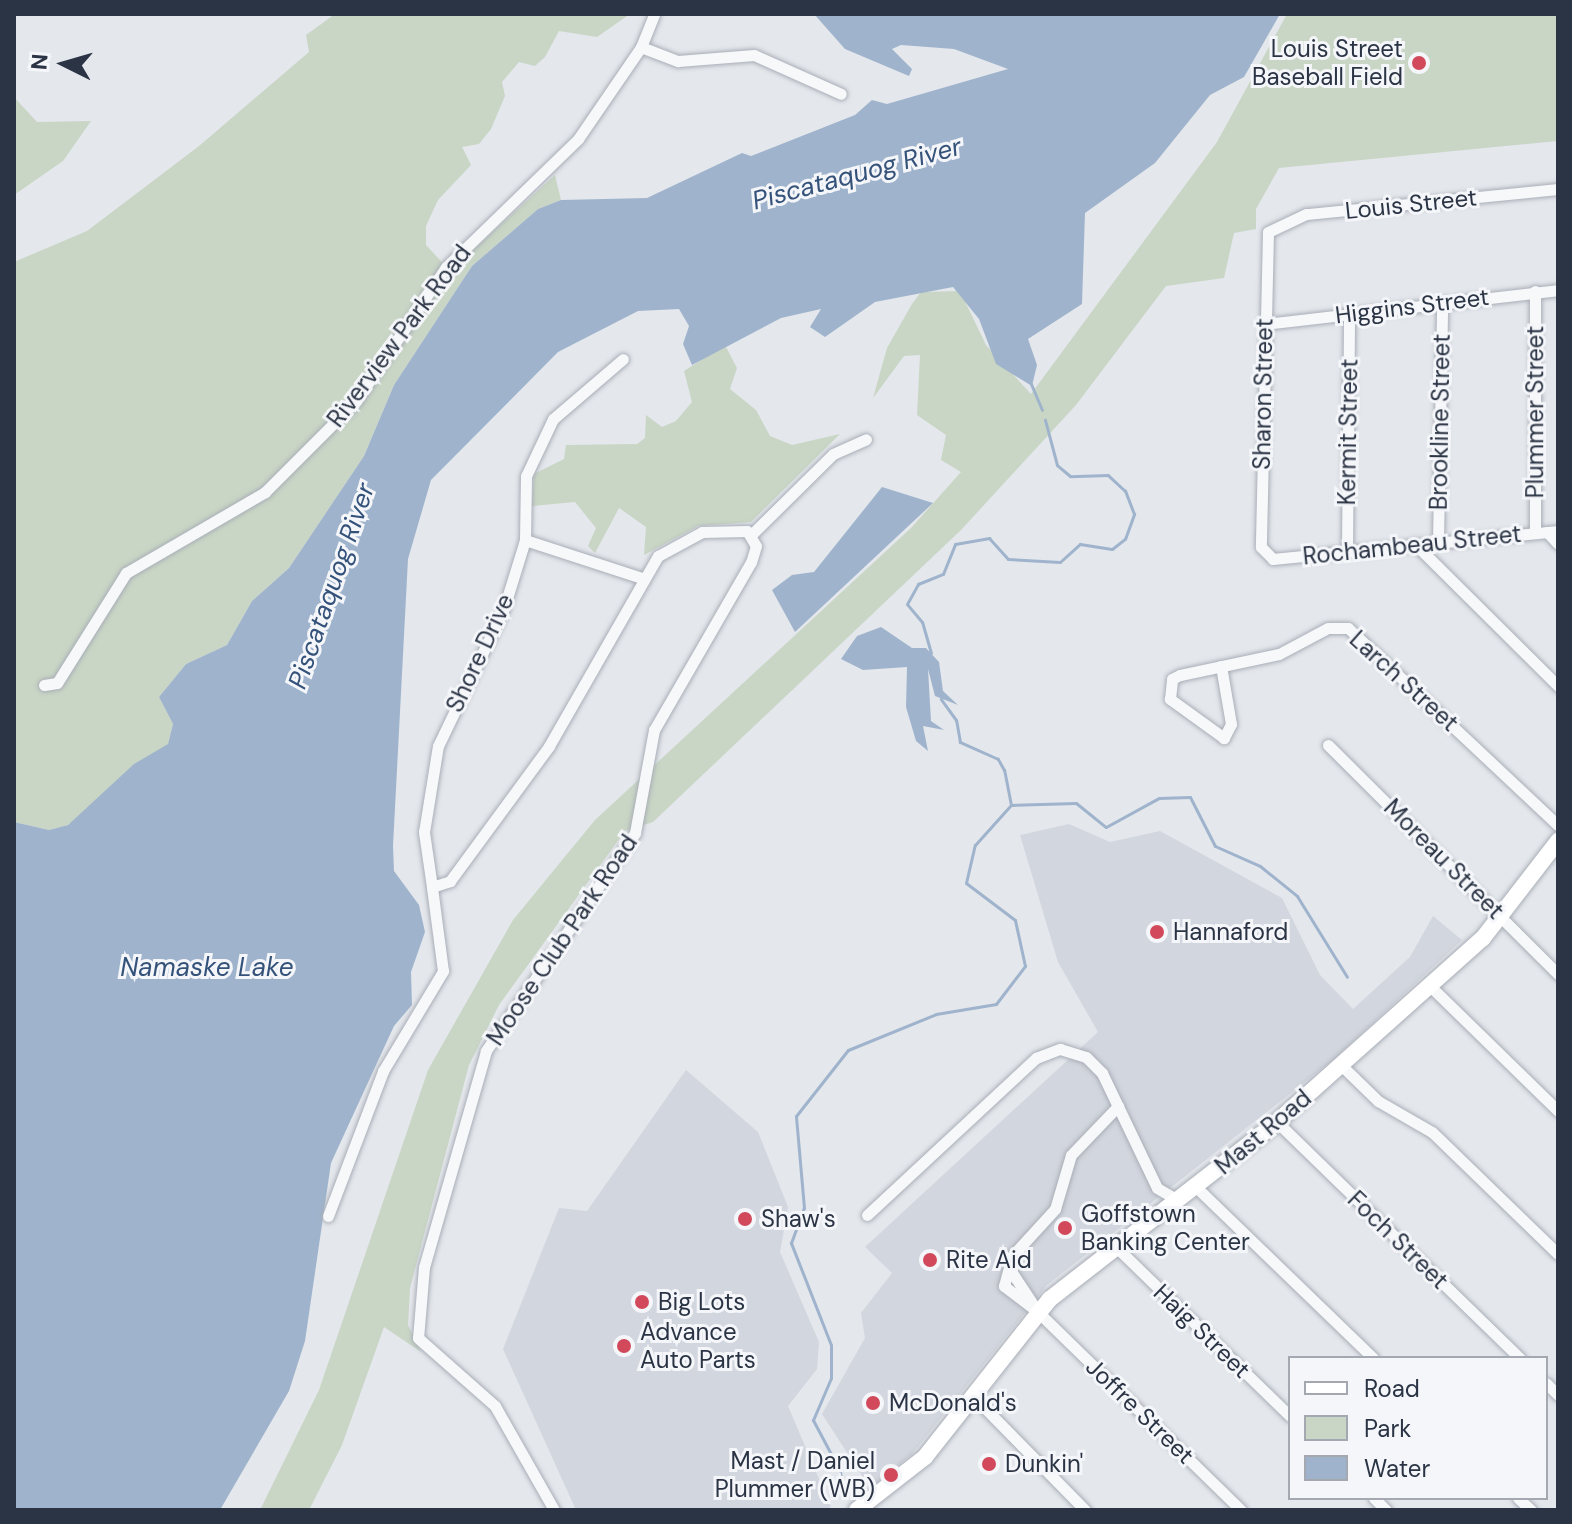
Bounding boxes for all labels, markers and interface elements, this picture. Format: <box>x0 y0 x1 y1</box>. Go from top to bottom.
north arrow <box>24 24 104 104</box>
place label: Louis Street Baseball Field <box>1252 35 1403 91</box>
text: N <box>24 53 55 71</box>
marker: Louis Street Baseball Field <box>1410 54 1428 72</box>
water label: Piscataquog River <box>749 131 965 217</box>
street label: Louis Street <box>1344 183 1478 225</box>
street label: Riverview Park Road <box>321 239 477 433</box>
street label: Higgins Street <box>1333 282 1491 330</box>
street label: Sharon Street <box>1247 318 1279 470</box>
street label: Plummer Street <box>1521 326 1549 498</box>
street label: Brookline Street <box>1424 334 1456 510</box>
street label: Kermit Street <box>1332 358 1364 506</box>
water label: Piscataquog River <box>282 479 382 693</box>
street label: Rochambeau Street <box>1301 519 1523 571</box>
street label: Shore Drive <box>440 589 520 717</box>
street label: Larch Street <box>1344 625 1464 737</box>
street label: Moreau Street <box>1378 793 1510 925</box>
street label: Moose Club Park Road <box>481 829 643 1051</box>
place label: Hannaford <box>1173 918 1288 946</box>
marker: Hannaford <box>1148 923 1166 941</box>
water label: Namaske Lake <box>120 952 294 984</box>
street label: Mast Road <box>1209 1084 1317 1180</box>
street label: Foch Street <box>1342 1185 1454 1295</box>
place label: Goffstown Banking Center <box>1081 1200 1250 1256</box>
place label: Shaw's <box>761 1205 836 1233</box>
marker: Shaw's <box>736 1210 754 1228</box>
marker: Goffstown Banking Center <box>1056 1219 1074 1237</box>
place label: Rite Aid <box>946 1246 1032 1274</box>
marker: Rite Aid <box>921 1251 939 1269</box>
street label: Haig Street <box>1148 1278 1256 1384</box>
place label: Big Lots <box>658 1288 745 1316</box>
marker: Big Lots <box>633 1293 651 1311</box>
place label: Advance Auto Parts <box>640 1318 756 1374</box>
marker: Advance Auto Parts <box>615 1337 633 1355</box>
street label: Joffre Street <box>1080 1352 1200 1470</box>
legend <box>1288 1356 1548 1500</box>
text: Road <box>1364 1373 1420 1404</box>
place label: McDonald's <box>889 1389 1017 1417</box>
marker: McDonald's <box>864 1394 882 1412</box>
text: Park <box>1364 1413 1411 1444</box>
place label: Mast / Daniel Plummer (WB) <box>715 1447 875 1503</box>
place label: Dunkin' <box>1005 1450 1083 1478</box>
text: Water <box>1364 1453 1430 1484</box>
marker: Dunkin' <box>980 1455 998 1473</box>
marker: Mast / Daniel Plummer (WB) <box>882 1466 900 1484</box>

